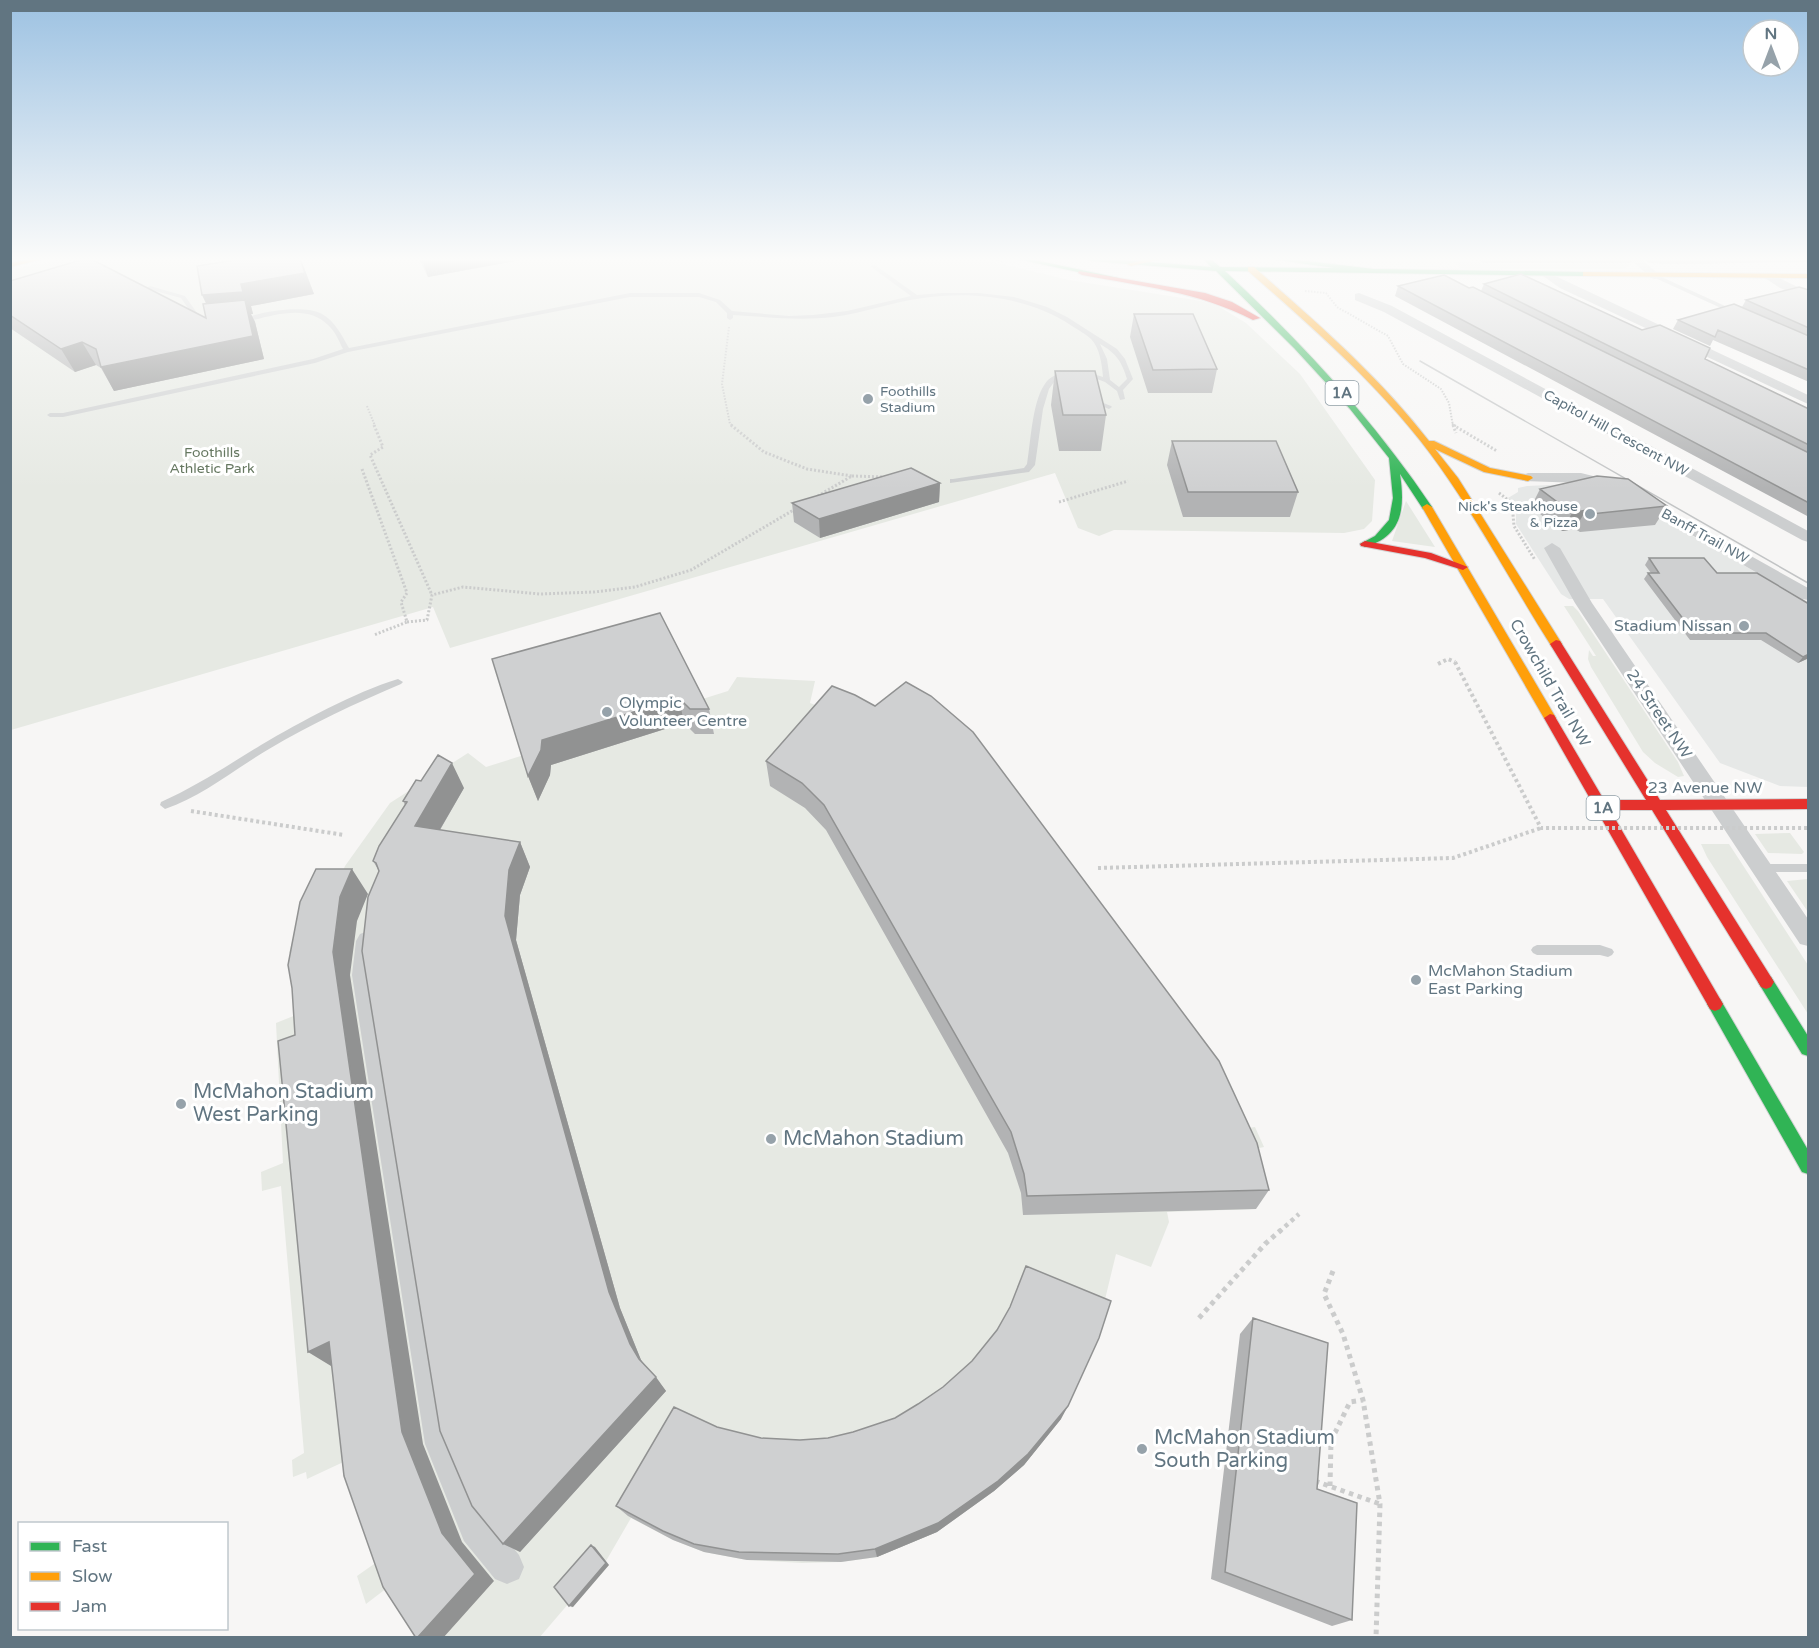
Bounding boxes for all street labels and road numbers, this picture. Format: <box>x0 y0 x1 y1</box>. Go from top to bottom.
road number: 1A <box>1326 381 1358 405</box>
street label: Capitol Hill Crescent NW <box>1541 386 1691 480</box>
street label: Banff Trail NW <box>1658 505 1752 567</box>
street label: Crowchild Trail NW <box>1505 615 1595 751</box>
street label: 24 Street NW <box>1622 666 1696 762</box>
street label: 23 Avenue NW <box>1648 778 1762 798</box>
road number: 1A <box>1586 796 1620 820</box>

